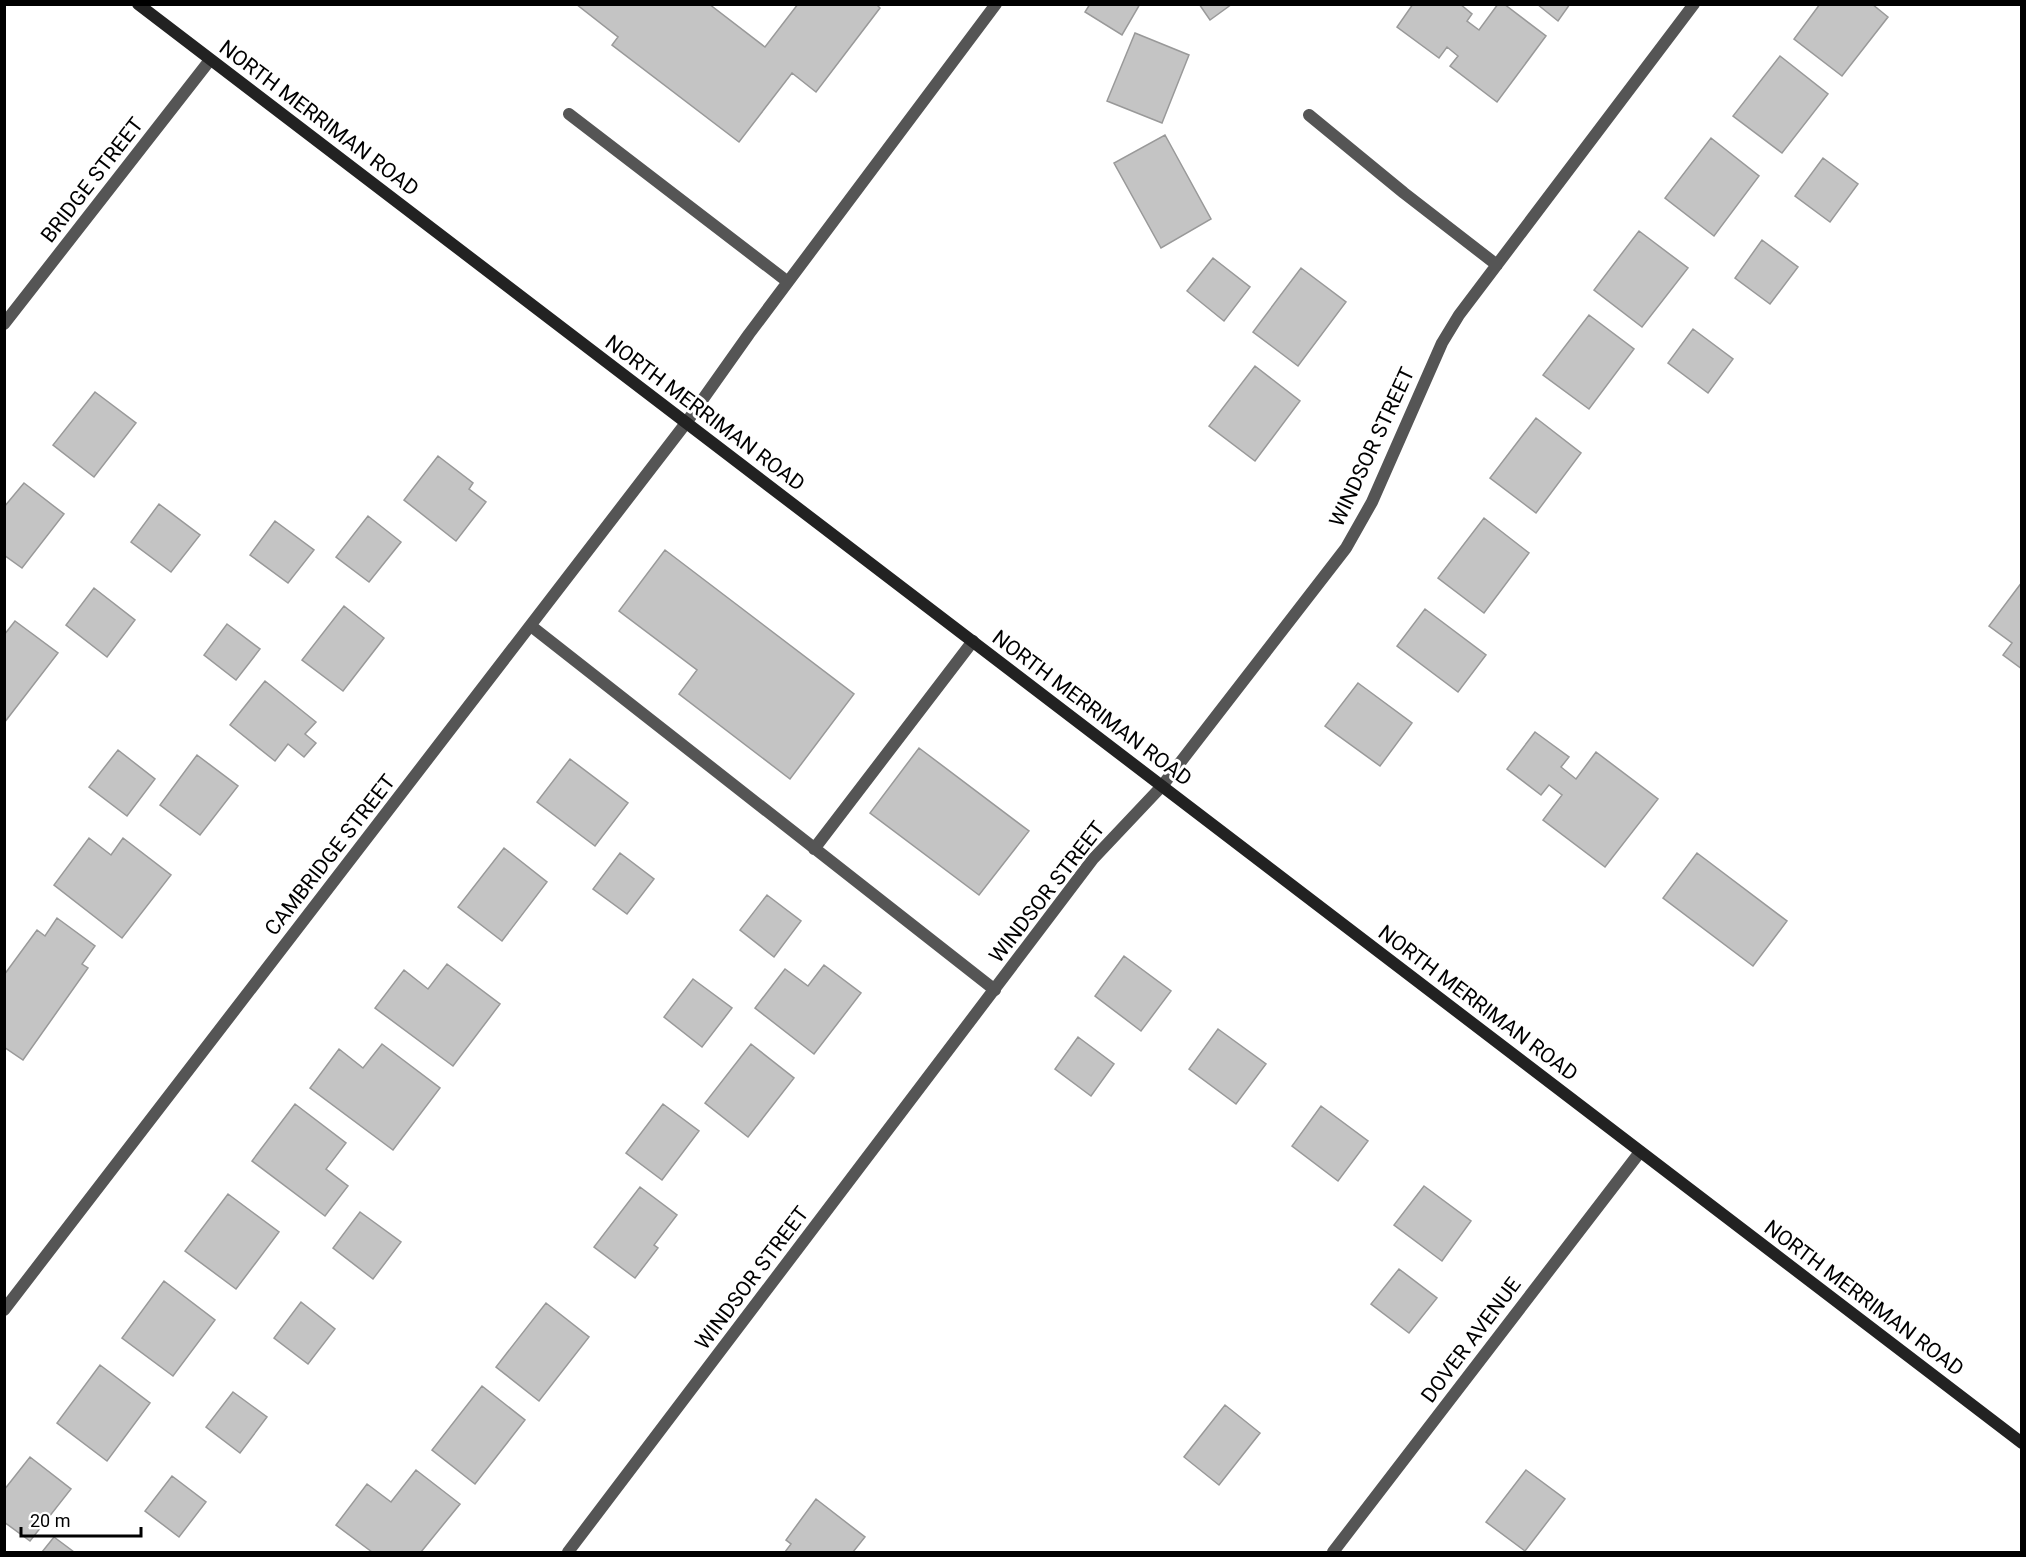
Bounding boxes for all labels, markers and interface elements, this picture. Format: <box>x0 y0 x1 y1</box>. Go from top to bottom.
street label: NORTH MERRIMAN ROAD <box>215 35 423 201</box>
street label: BRIDGE STREET <box>36 113 148 247</box>
street label: NORTH MERRIMAN ROAD <box>601 330 809 496</box>
street label: WINDSOR STREET <box>1325 363 1420 530</box>
street label: NORTH MERRIMAN ROAD <box>988 625 1196 791</box>
street label: CAMBRIDGE STREET <box>260 770 400 940</box>
street label: WINDSOR STREET <box>984 816 1110 967</box>
street label: NORTH MERRIMAN ROAD <box>1374 920 1582 1086</box>
street label: WINDSOR STREET <box>690 1201 814 1354</box>
street label: NORTH MERRIMAN ROAD <box>1760 1215 1968 1381</box>
street label: DOVER AVENUE <box>1416 1273 1526 1407</box>
scale bar <box>21 1500 141 1538</box>
text: 20 m <box>30 1510 70 1531</box>

